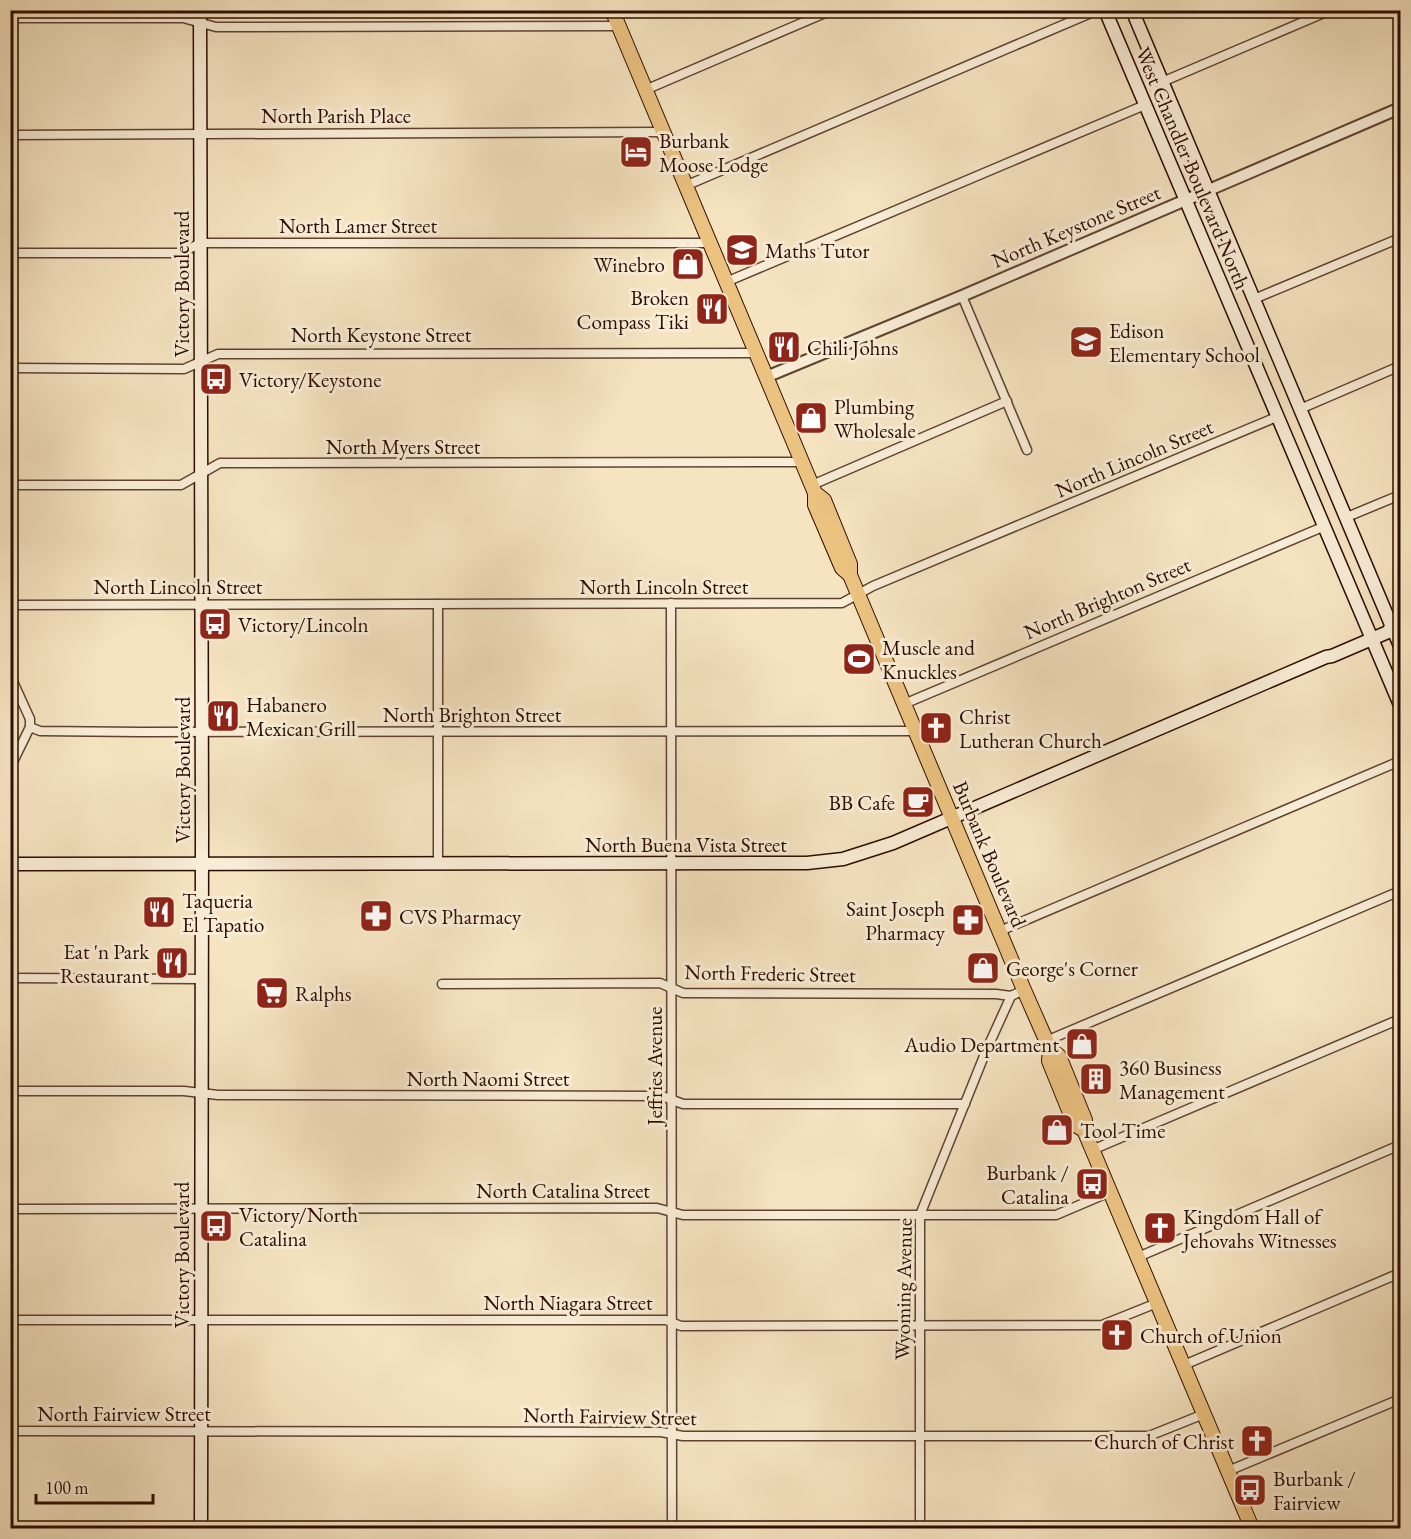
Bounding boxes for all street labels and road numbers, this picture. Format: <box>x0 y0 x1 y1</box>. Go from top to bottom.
street label: West Chandler Boulevard North <box>1130 43 1256 293</box>
street label: North Parish Place <box>261 102 411 129</box>
street label: North Keystone Street <box>988 178 1165 274</box>
street label: Victory Boulevard <box>168 210 195 357</box>
street label: North Lamer Street <box>279 212 437 239</box>
street label: North Keystone Street <box>291 321 472 348</box>
street label: North Lincoln Street <box>1051 412 1217 503</box>
street label: North Myers Street <box>326 433 481 460</box>
street label: North Brighton Street <box>1020 551 1195 645</box>
street label: North Lincoln Street <box>94 573 263 600</box>
street label: North Lincoln Street <box>580 573 749 600</box>
street label: Victory Boulevard <box>169 696 196 843</box>
street label: North Brighton Street <box>383 701 562 728</box>
street label: Burbank Boulevard <box>947 777 1033 932</box>
street label: North Buena Vista Street <box>585 831 787 858</box>
street label: North Frederic Street <box>684 958 856 988</box>
street label: Jeffries Avenue <box>641 1006 668 1128</box>
street label: North Naomi Street <box>407 1065 570 1092</box>
street label: North Catalina Street <box>476 1177 650 1204</box>
street label: Victory Boulevard <box>168 1181 195 1328</box>
street label: Wyoming Avenue <box>888 1218 918 1360</box>
street label: North Niagara Street <box>483 1289 653 1316</box>
street label: North Fairview Street <box>37 1400 211 1427</box>
street label: North Fairview Street <box>523 1401 697 1431</box>

